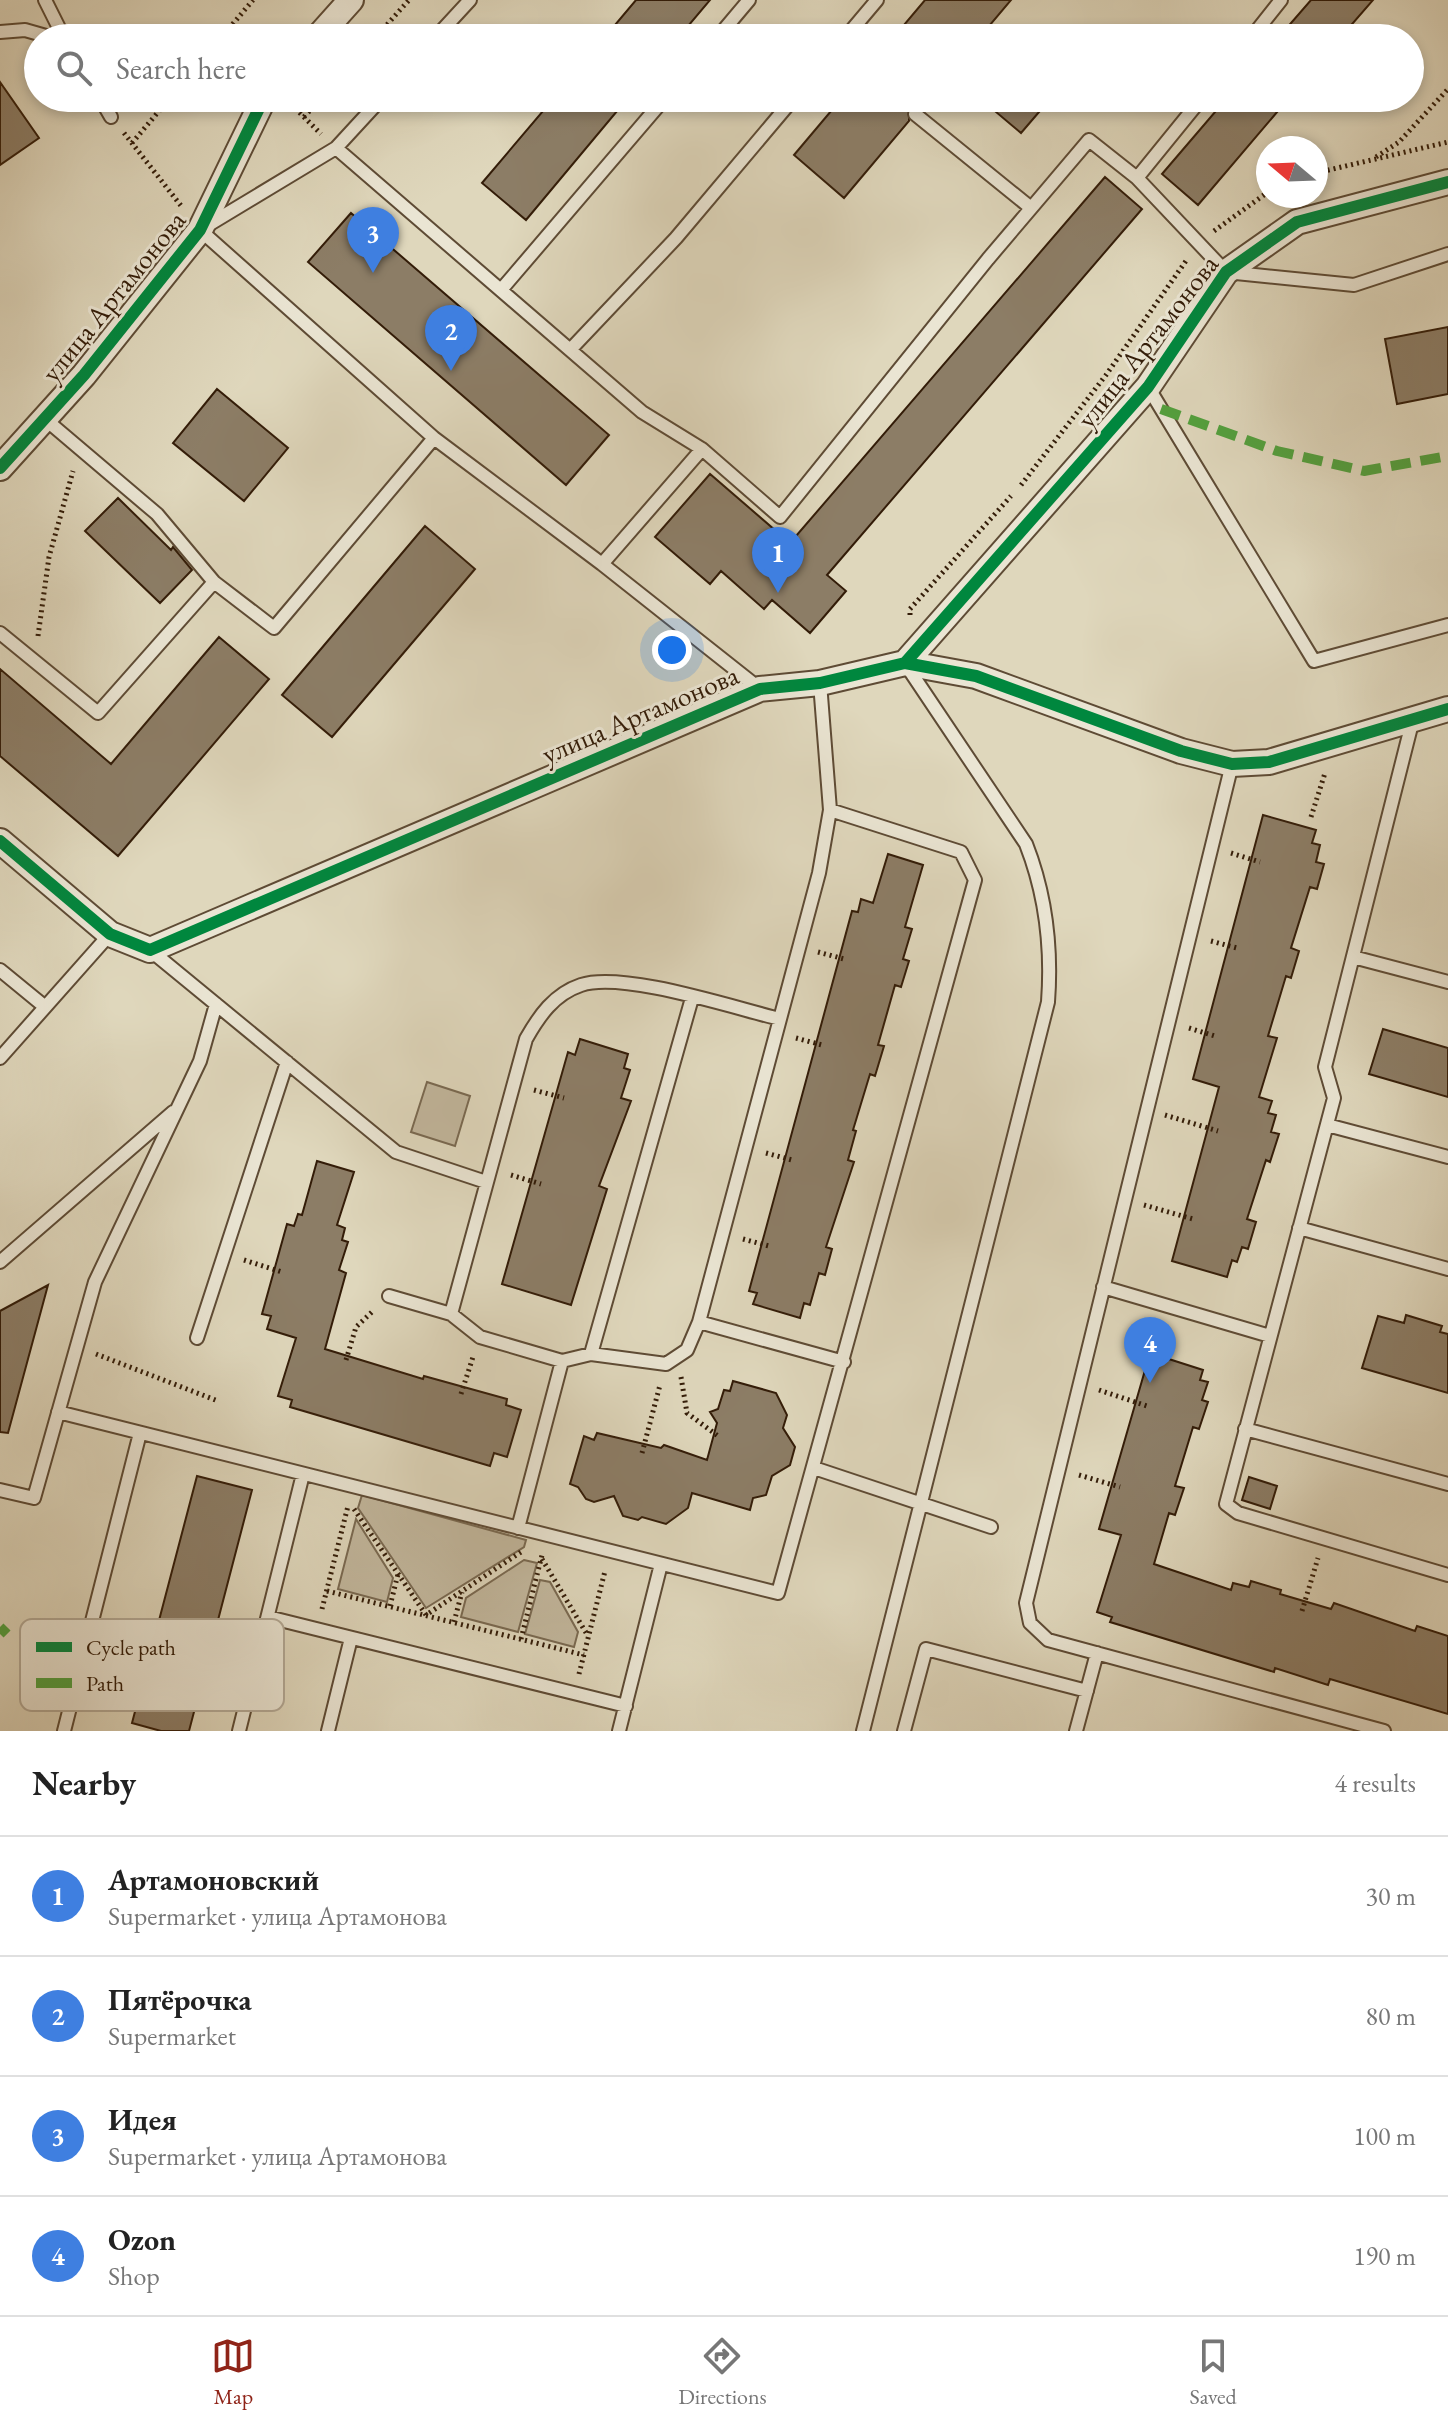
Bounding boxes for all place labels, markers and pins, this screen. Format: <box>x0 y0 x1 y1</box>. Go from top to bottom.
pin: 3 <box>347 207 399 273</box>
pin: 2 <box>425 305 477 371</box>
pin: 1 <box>752 527 804 593</box>
pin: 4 <box>1124 1317 1176 1383</box>

